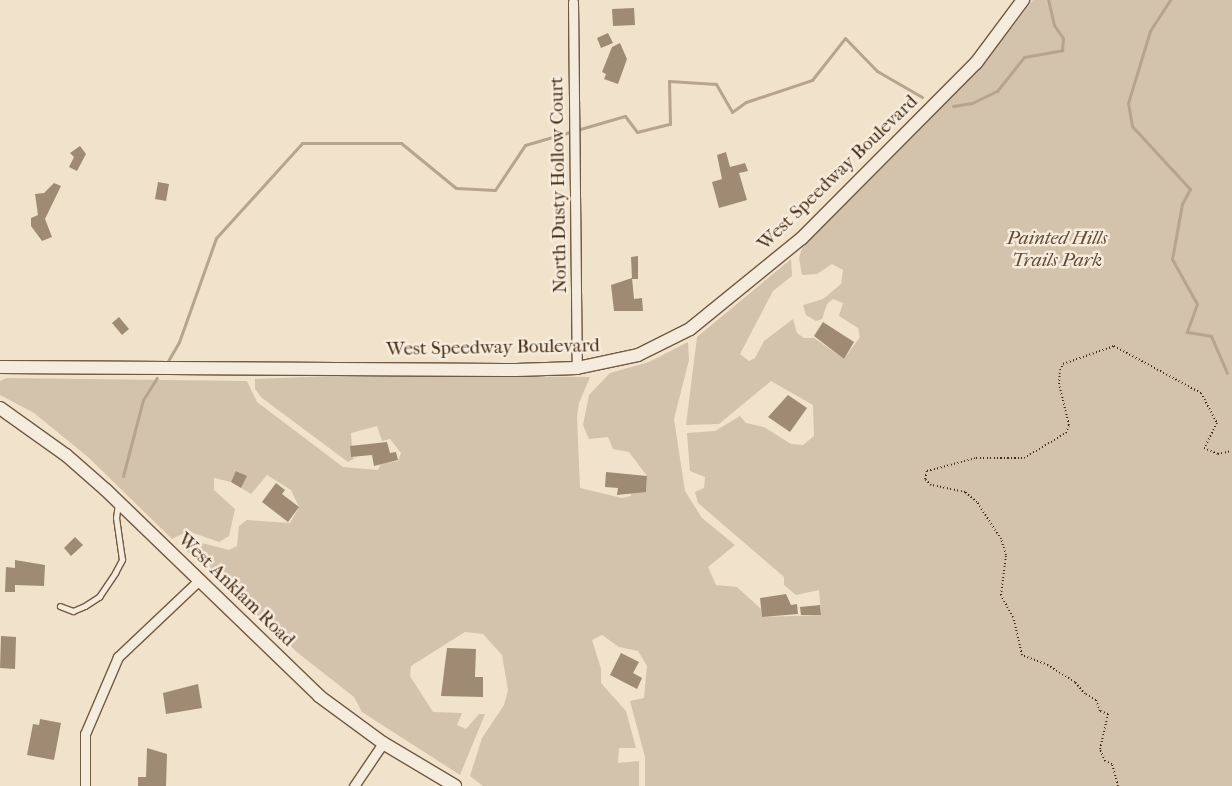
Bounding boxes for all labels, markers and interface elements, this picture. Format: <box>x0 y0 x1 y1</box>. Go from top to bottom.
street label: North Dusty Hollow Court <box>546 77 572 293</box>
street label: West Speedway Boulevard <box>753 91 923 255</box>
park label: Painted Hills Trails Park <box>1007 228 1107 272</box>
street label: West Speedway Boulevard <box>386 335 600 361</box>
street label: West Anklam Road <box>173 528 299 652</box>

